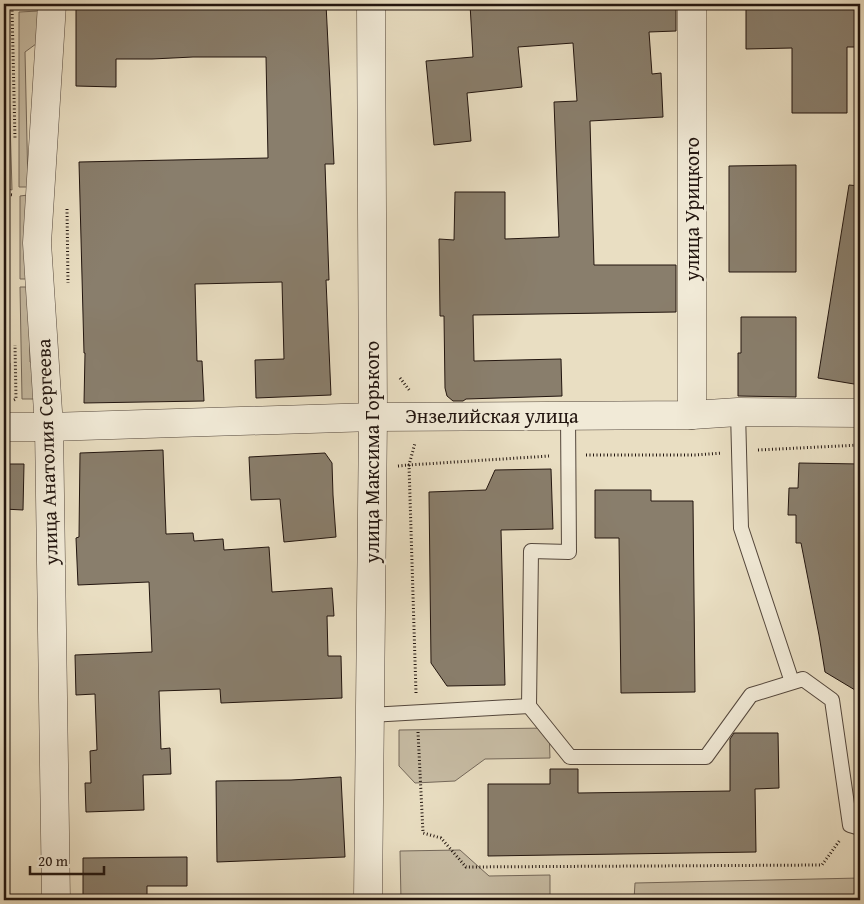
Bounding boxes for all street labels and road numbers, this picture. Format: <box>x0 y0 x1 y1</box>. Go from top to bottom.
street label: улица Урицкого <box>677 137 706 282</box>
street label: улица Анатолия Сергеева <box>28 338 65 567</box>
street label: улица Максима Горького <box>357 341 386 564</box>
street label: Энзелийская улица <box>405 401 579 430</box>

